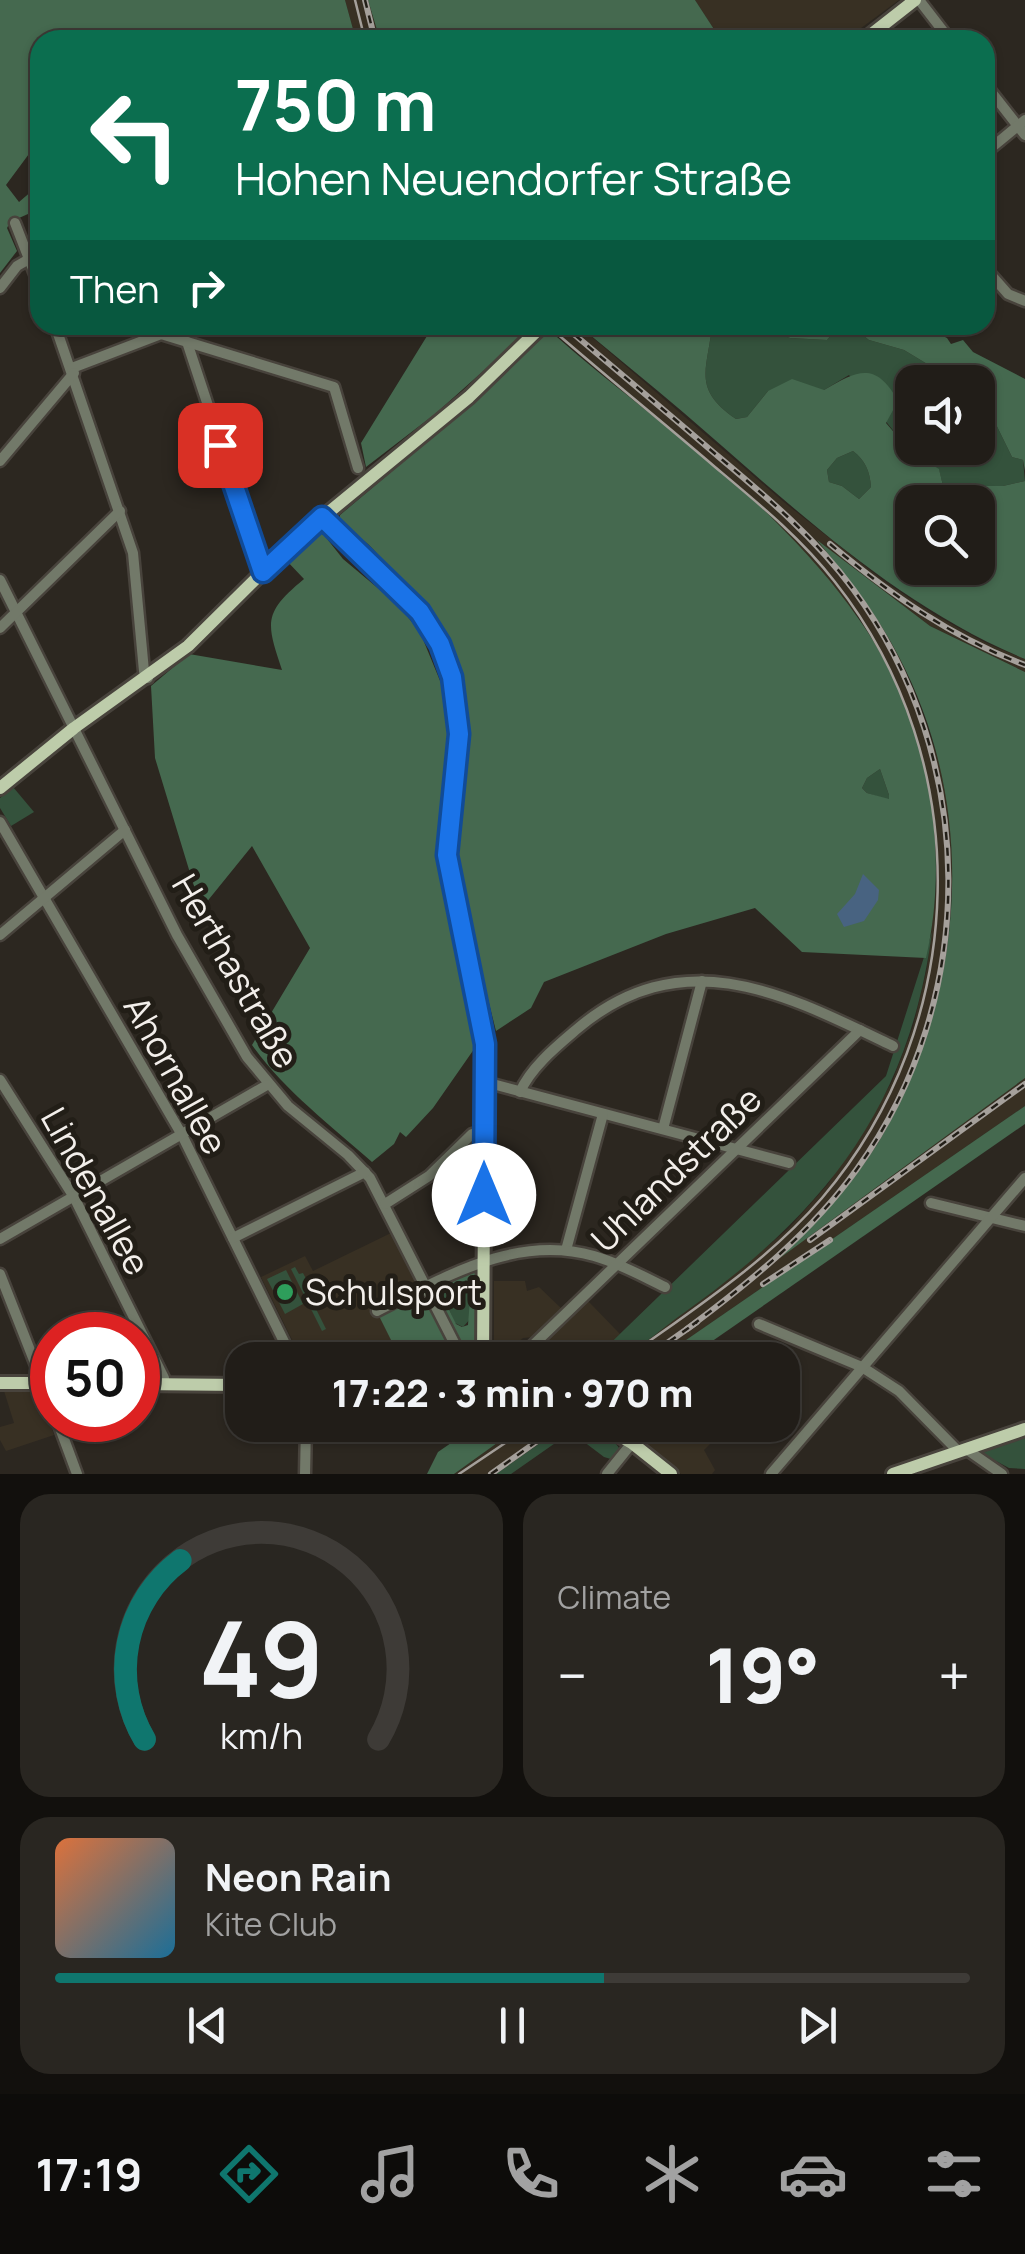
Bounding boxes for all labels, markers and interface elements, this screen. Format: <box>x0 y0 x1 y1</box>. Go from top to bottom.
text: 750 m <box>235 56 436 152</box>
icon: left <box>70 70 200 200</box>
text: Hohen Neuendorfer Straße <box>235 147 792 209</box>
icon: right <box>179 260 234 315</box>
text: Then <box>70 262 159 314</box>
map controls <box>895 365 995 585</box>
button: sound <box>895 365 995 465</box>
pin <box>178 403 263 488</box>
icon: arrive <box>193 418 248 473</box>
button: search <box>895 485 995 585</box>
street label: Herthastraße <box>161 865 311 1077</box>
street label: Ahornallee <box>113 987 239 1163</box>
street label: Uhlandstraße <box>580 1075 772 1263</box>
street label: Lindenallee <box>30 1099 162 1283</box>
position arrow <box>432 1143 536 1247</box>
place label: Schulsport <box>305 1268 482 1316</box>
marker: Schulsport <box>274 1281 296 1303</box>
speed limit sign: 50 <box>30 1312 160 1442</box>
text: 17:22 · 3 min · 970 m <box>332 1366 693 1418</box>
text: Climate <box>558 1575 671 1619</box>
text: 49 <box>199 1586 324 1728</box>
text: 19° <box>706 1623 820 1726</box>
text: − <box>558 1637 587 1713</box>
text: + <box>938 1637 970 1713</box>
text: km/h <box>220 1711 303 1760</box>
text: Neon Rain <box>205 1850 391 1902</box>
text: Kite Club <box>205 1902 337 1946</box>
icon: previous <box>180 1998 235 2053</box>
icon: pause <box>485 1998 540 2053</box>
icon: next <box>790 1998 845 2053</box>
icon: directions <box>214 2139 284 2209</box>
icon: music <box>355 2139 425 2209</box>
icon: phone <box>496 2139 566 2209</box>
icon: climate <box>637 2139 707 2209</box>
icon: car <box>778 2139 848 2209</box>
icon: filters <box>919 2139 989 2209</box>
text: 17:19 <box>36 2143 142 2205</box>

